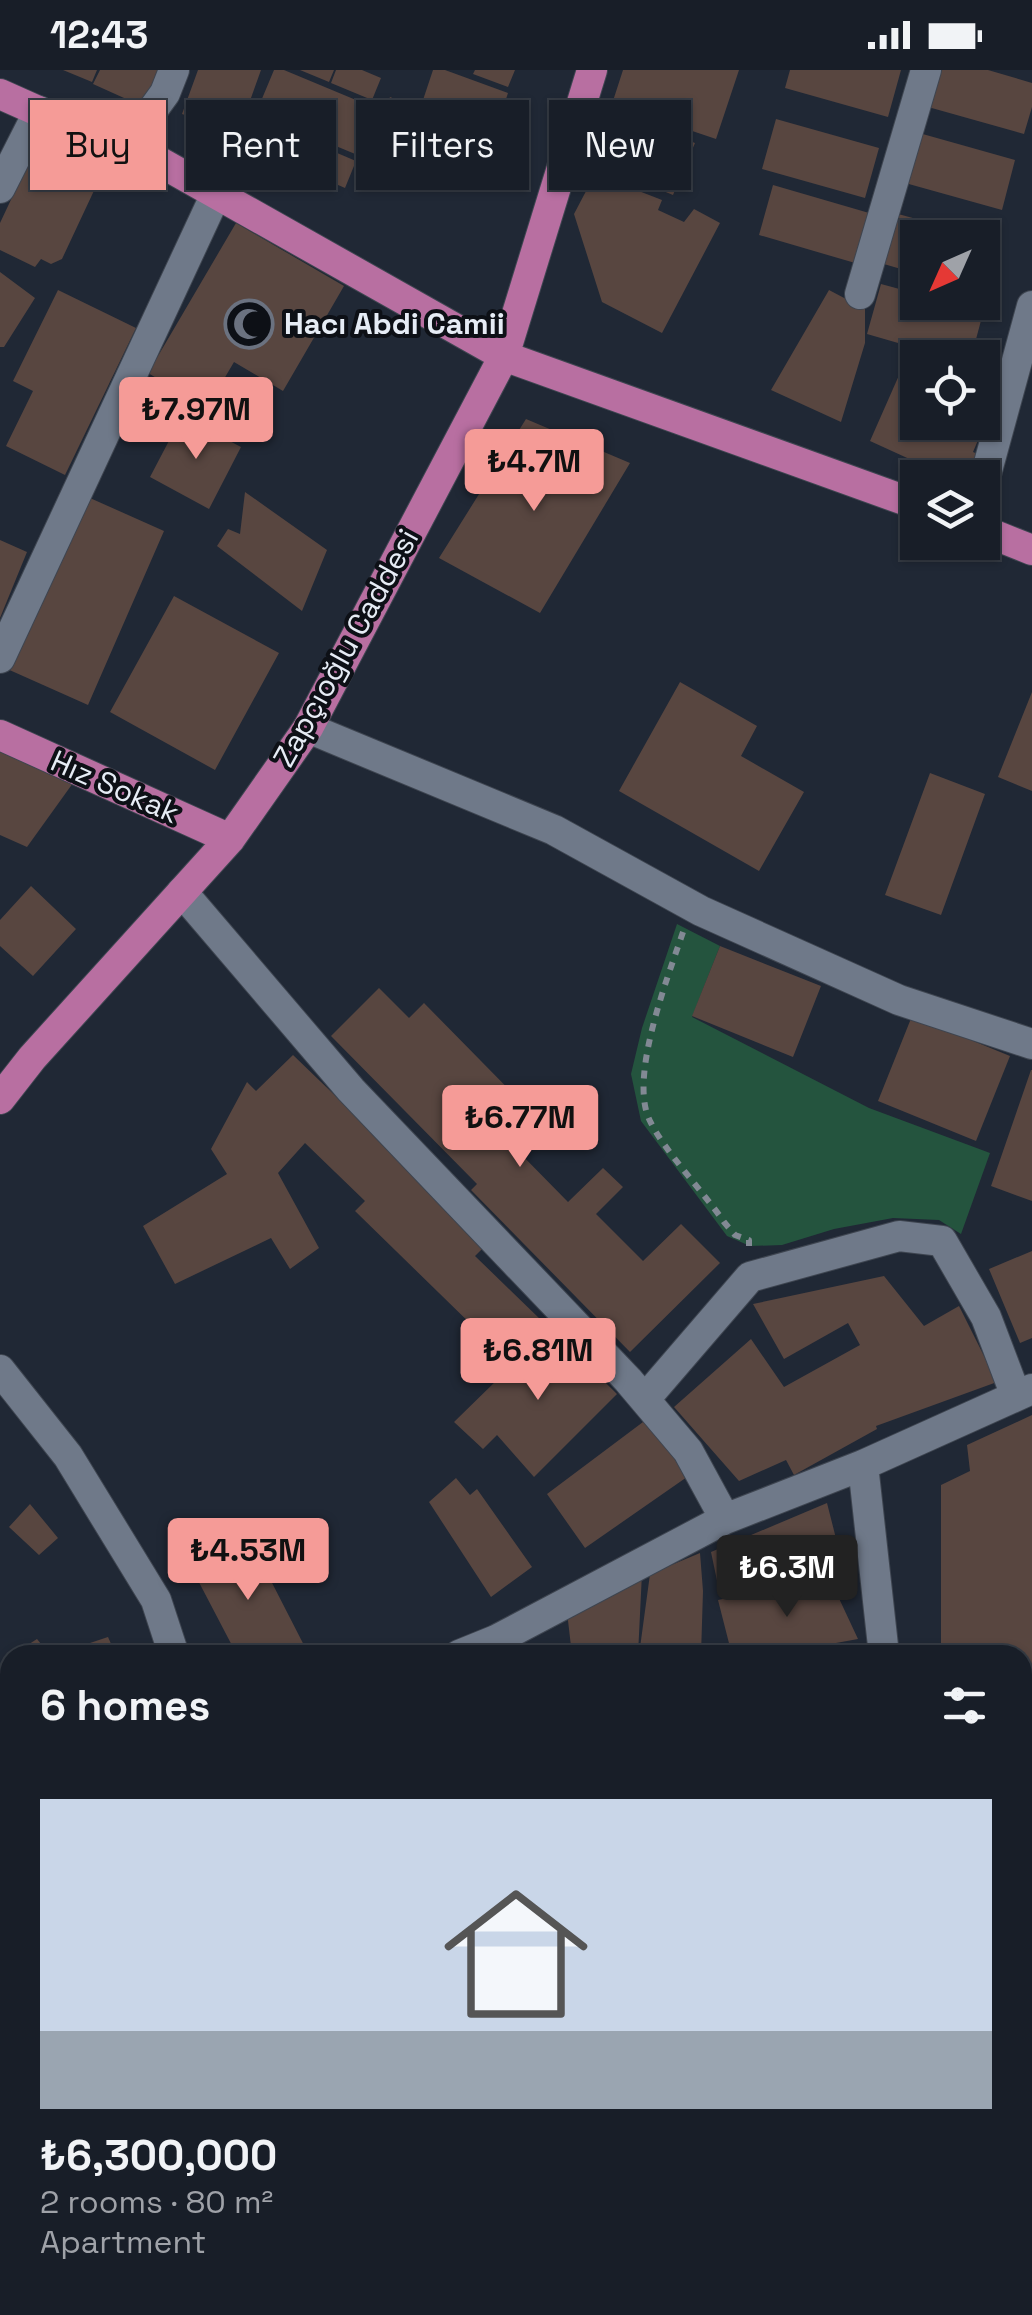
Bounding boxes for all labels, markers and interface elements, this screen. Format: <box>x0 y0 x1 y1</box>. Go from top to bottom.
text: 12:43 <box>50 11 148 59</box>
chip: Buy <box>30 100 166 190</box>
chip: Rent <box>186 100 336 190</box>
chip: Filters <box>356 100 529 190</box>
chip: New <box>549 100 691 190</box>
north arrow <box>900 220 1000 320</box>
map controls <box>900 220 1000 560</box>
mosque icon: Hacı Abdi Camii <box>223 298 275 350</box>
place label: Hacı Abdi Camii <box>284 304 505 343</box>
button: locate <box>900 340 1000 440</box>
pin: ₺7.97M <box>115 377 277 462</box>
text: ₺7.97M <box>141 389 251 429</box>
pin: ₺4.7M <box>464 429 604 514</box>
text: ₺4.7M <box>487 441 581 481</box>
button: layers <box>900 460 1000 560</box>
street label: Zapçıoğlu Caddesi <box>264 522 427 774</box>
street label: Hız Sokak <box>45 741 185 832</box>
pin: ₺6.77M <box>439 1085 601 1170</box>
text: ₺6.77M <box>464 1097 576 1137</box>
pin: ₺6.81M <box>457 1318 619 1403</box>
text: ₺6.81M <box>483 1330 593 1370</box>
pin: ₺4.53M <box>167 1518 329 1603</box>
text: ₺4.53M <box>190 1530 306 1570</box>
pin: ₺6.3M <box>717 1535 857 1620</box>
text: ₺6.3M <box>739 1547 835 1587</box>
icon: filters <box>937 1678 992 1733</box>
text: 6 homes <box>40 1679 210 1732</box>
icon: home <box>426 1864 606 2044</box>
text: ₺6,300,000 <box>40 2129 277 2182</box>
text: 2 rooms · 80 m² <box>40 2182 273 2222</box>
text: Apartment <box>40 2222 206 2262</box>

